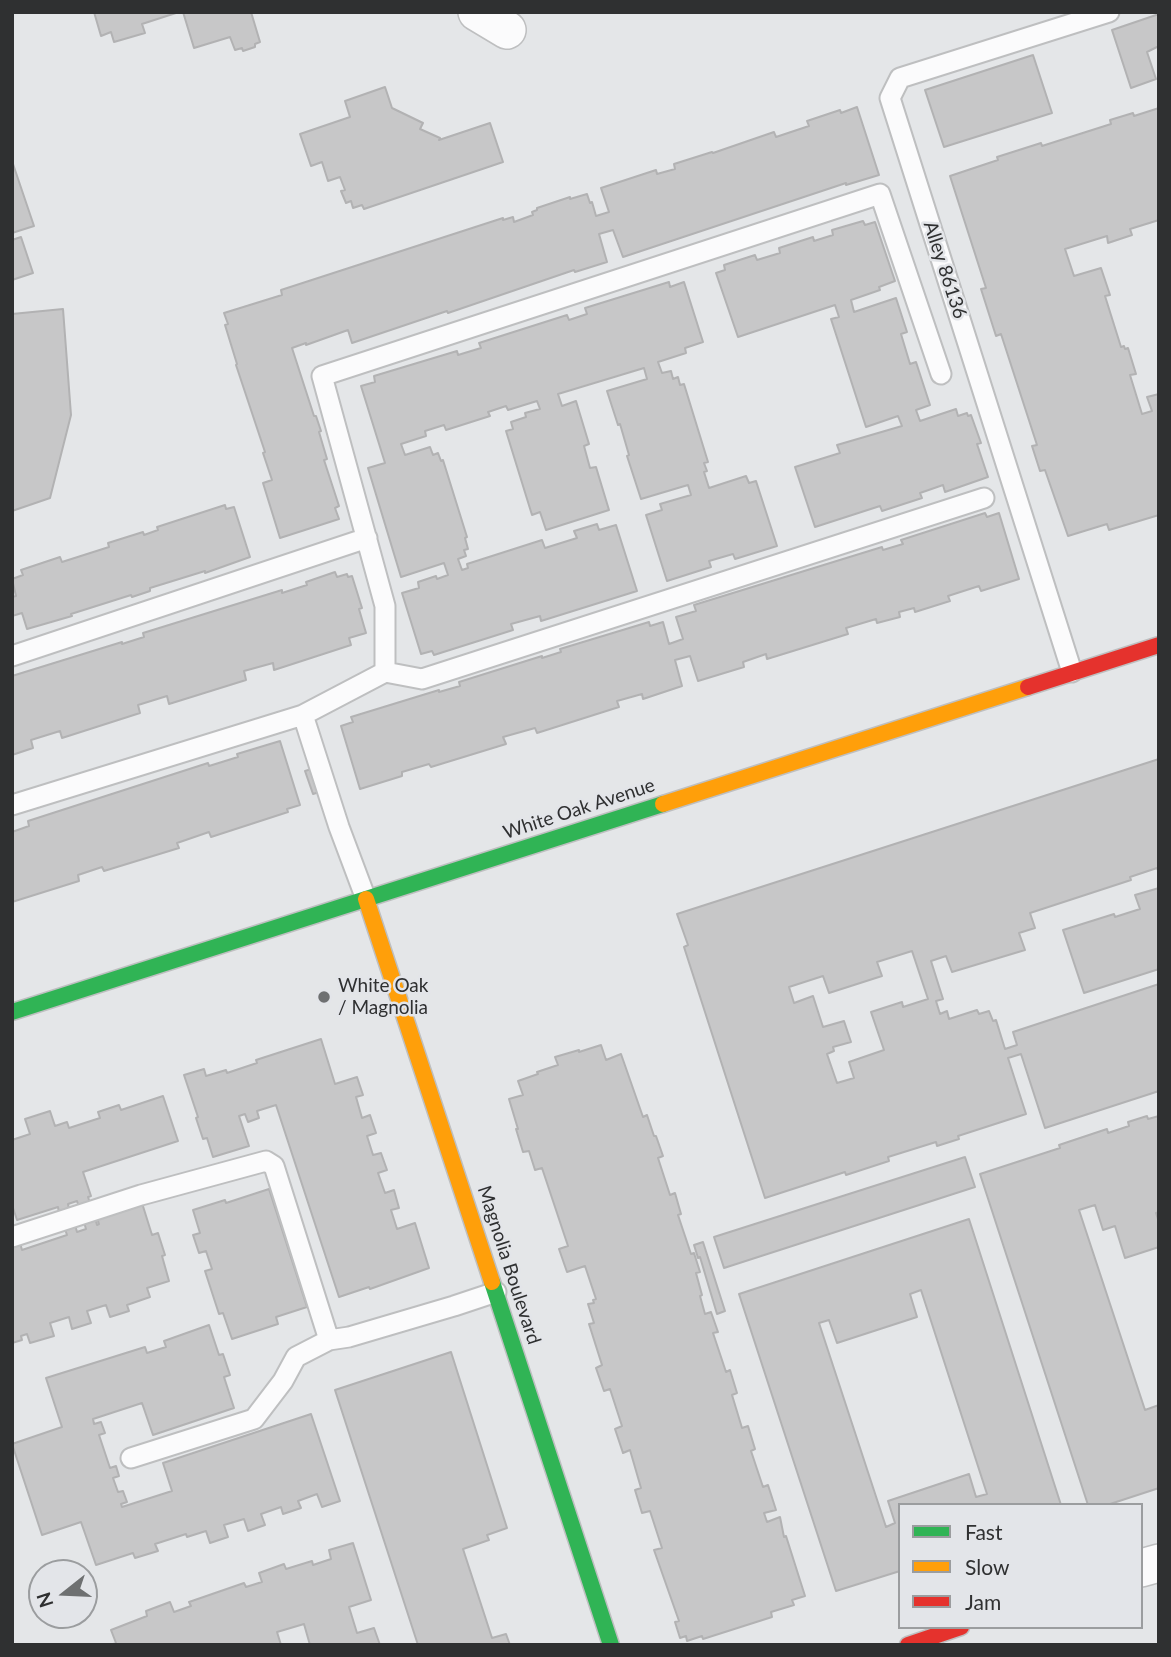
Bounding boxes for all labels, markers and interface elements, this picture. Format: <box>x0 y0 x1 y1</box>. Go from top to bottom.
street label: Alley 86136 <box>919 218 971 322</box>
street label: White Oak Avenue <box>500 774 658 844</box>
place label: White Oak / Magnolia <box>338 975 428 1019</box>
marker: White Oak / Magnolia <box>316 989 332 1005</box>
street label: Magnolia Boulevard <box>473 1183 545 1347</box>
legend <box>898 1503 1143 1629</box>
text: Fast <box>965 1519 1002 1544</box>
text: Slow <box>965 1554 1009 1579</box>
north arrow <box>28 1559 98 1629</box>
text: Jam <box>965 1589 1001 1614</box>
text: N <box>31 1590 58 1611</box>

